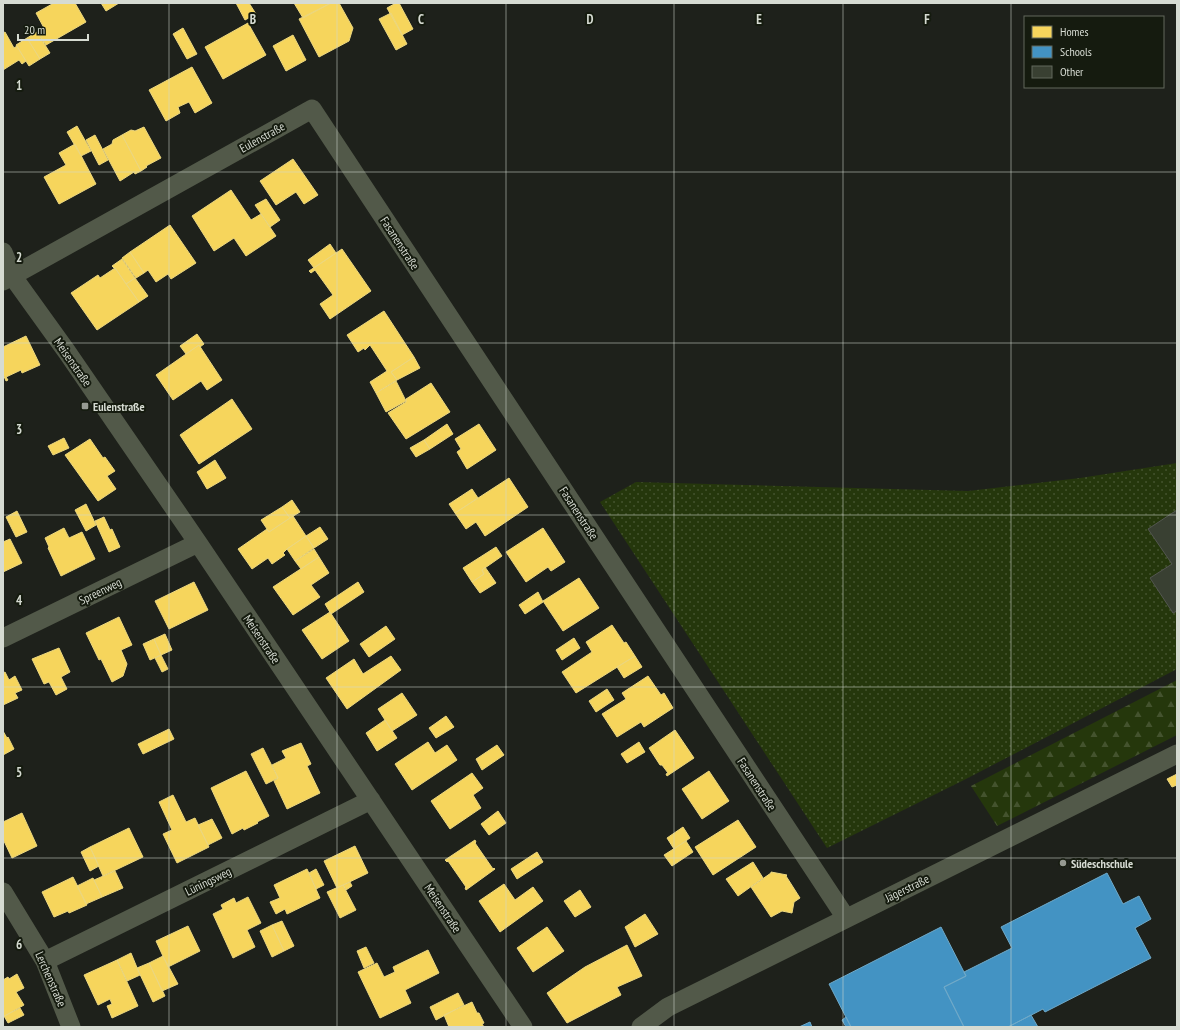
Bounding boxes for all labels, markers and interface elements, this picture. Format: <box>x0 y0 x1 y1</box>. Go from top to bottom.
text: B <box>250 11 256 28</box>
text: C <box>418 11 424 28</box>
text: D <box>587 11 594 28</box>
text: E <box>756 11 762 28</box>
text: F <box>924 11 930 28</box>
scale bar <box>18 16 88 42</box>
legend <box>1024 16 1164 88</box>
text: 20 m <box>24 22 45 37</box>
text: Homes <box>1060 24 1088 39</box>
text: Schools <box>1060 44 1092 59</box>
text: Other <box>1060 64 1084 79</box>
text: 1 <box>16 77 22 94</box>
street label: Eulenstraße <box>237 118 287 156</box>
street label: Fasanenstraße <box>377 214 423 272</box>
text: 2 <box>16 249 22 266</box>
street label: Meisenstraße <box>51 335 95 389</box>
place label: Eulenstraße <box>93 399 145 414</box>
marker: Eulenstraße <box>80 401 90 411</box>
text: 3 <box>16 421 22 438</box>
street label: Fasanenstraße <box>556 484 602 542</box>
street label: Spreenweg <box>76 574 124 608</box>
text: 4 <box>16 592 23 609</box>
street label: Meisenstraße <box>240 612 284 666</box>
street label: Fasanenstraße <box>734 755 780 813</box>
text: 5 <box>16 764 22 781</box>
place label: Südeschschule <box>1071 856 1133 871</box>
marker: Südeschschule <box>1058 858 1068 868</box>
street label: Lüningsweg <box>182 863 234 899</box>
street label: Jägerstraße <box>882 871 932 906</box>
street label: Meisenstraße <box>421 881 465 935</box>
text: 6 <box>16 936 22 953</box>
street label: Lerchenstraße <box>32 949 70 1009</box>

